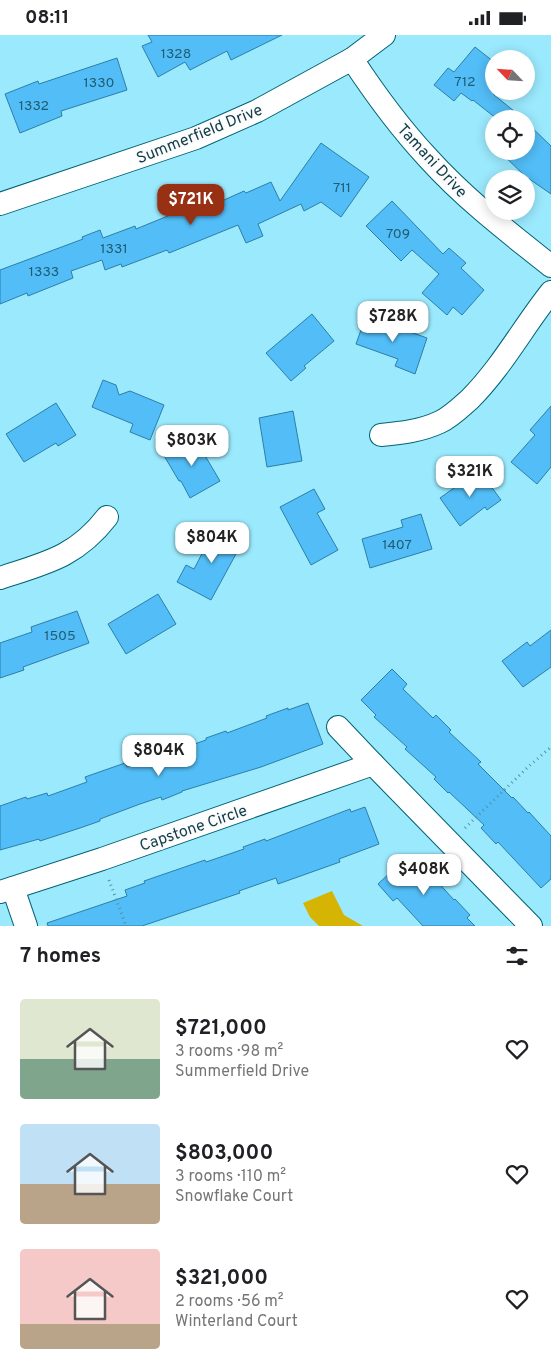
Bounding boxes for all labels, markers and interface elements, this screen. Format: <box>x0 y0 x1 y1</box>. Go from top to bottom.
text: 08:11 <box>25 6 69 30</box>
house number: 1328 <box>161 46 191 63</box>
north arrow <box>485 50 535 100</box>
map controls <box>485 50 535 220</box>
house number: 712 <box>454 74 476 91</box>
house number: 1330 <box>84 75 114 92</box>
house number: 1332 <box>19 98 49 115</box>
street label: Summerfield Drive <box>134 100 266 169</box>
button: locate <box>485 110 535 160</box>
street label: Tamani Drive <box>392 120 471 203</box>
button: layers <box>485 170 535 220</box>
house number: 711 <box>333 180 351 197</box>
pin: $721K <box>156 183 226 226</box>
text: $721K <box>168 190 214 210</box>
house number: 709 <box>386 226 410 243</box>
house number: 1331 <box>100 241 128 258</box>
house number: 1333 <box>29 264 59 281</box>
pin: $728K <box>358 301 428 343</box>
text: $728K <box>368 307 418 327</box>
pin: $803K <box>157 425 227 467</box>
text: $803K <box>167 431 217 451</box>
pin: $321K <box>435 455 505 498</box>
text: $321K <box>447 462 493 482</box>
pin: $804K <box>177 521 247 564</box>
text: $804K <box>186 528 238 548</box>
house number: 1407 <box>382 537 412 554</box>
house number: 1505 <box>44 628 76 645</box>
pin: $804K <box>124 735 194 777</box>
text: $804K <box>133 741 185 761</box>
street label: Capstone Circle <box>137 801 250 857</box>
pin: $408K <box>389 853 459 896</box>
text: $408K <box>398 860 450 880</box>
icon: filters <box>503 942 531 970</box>
text: 7 homes <box>20 943 101 970</box>
text: $721,000 <box>175 1015 267 1042</box>
icon: home <box>60 1019 120 1079</box>
icon: heart <box>503 1035 531 1063</box>
text: 3 rooms · 98 m² <box>175 1042 283 1062</box>
text: Summerfield Drive <box>175 1062 309 1082</box>
text: $803,000 <box>175 1140 273 1167</box>
icon: home <box>60 1144 120 1204</box>
icon: heart <box>503 1160 531 1188</box>
text: 3 rooms · 110 m² <box>175 1167 286 1187</box>
text: Snowflake Court <box>175 1187 293 1207</box>
text: $321,000 <box>175 1265 268 1292</box>
icon: home <box>60 1269 120 1329</box>
icon: heart <box>503 1285 531 1313</box>
text: 2 rooms · 56 m² <box>175 1292 284 1312</box>
text: Winterland Court <box>175 1312 298 1332</box>

